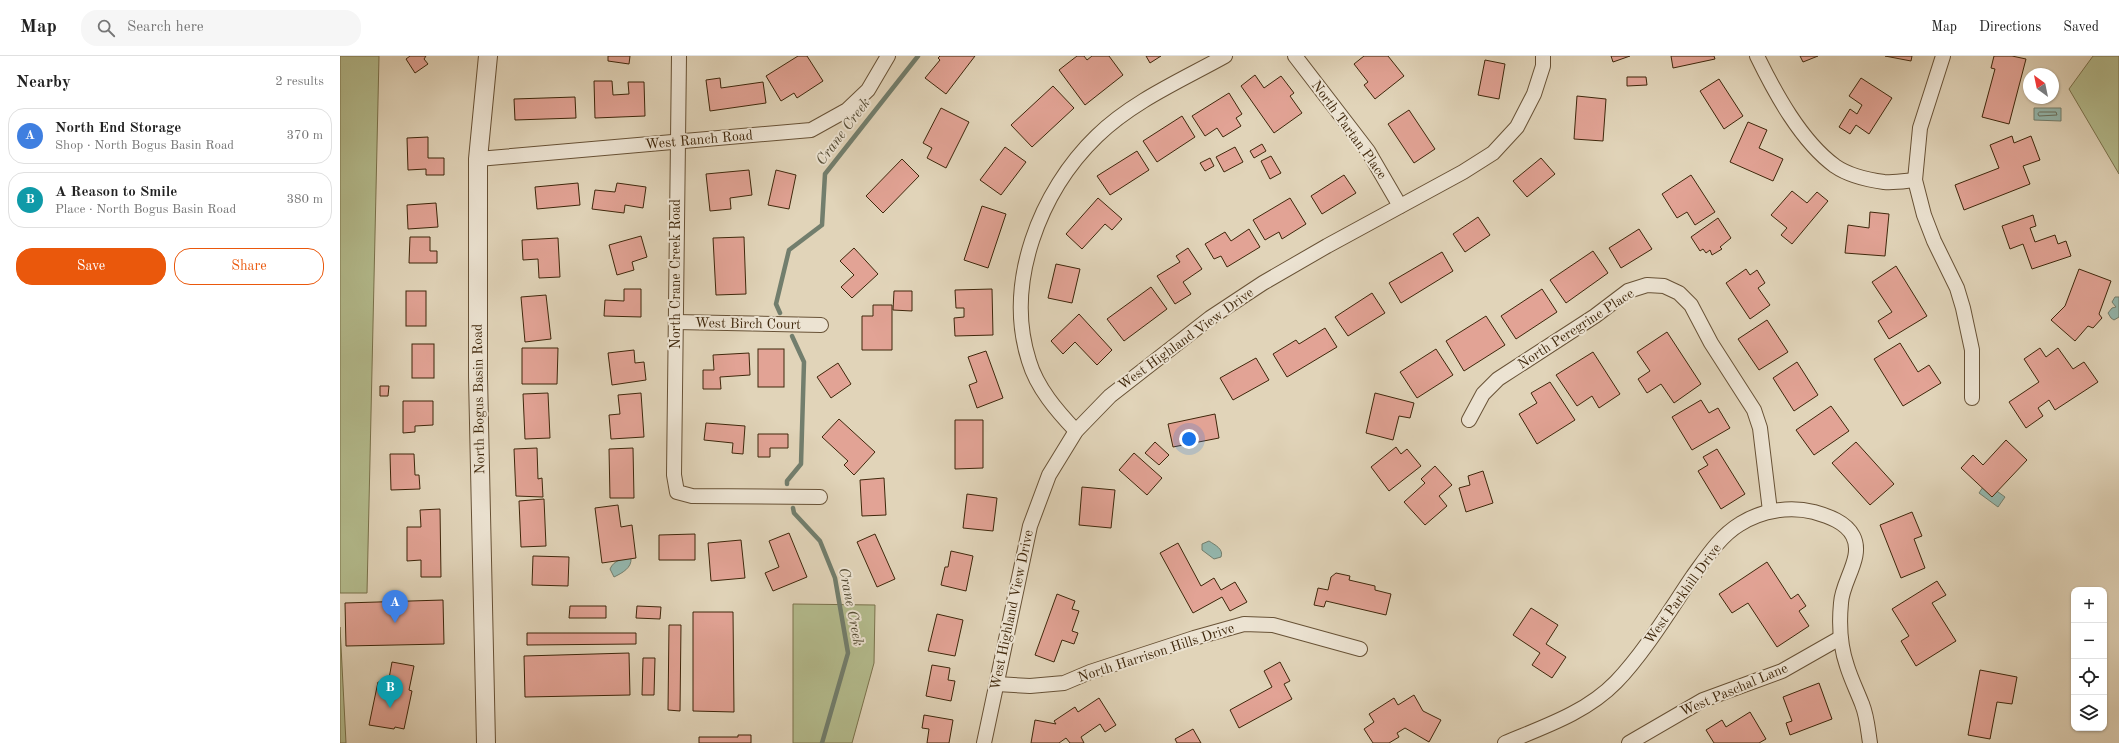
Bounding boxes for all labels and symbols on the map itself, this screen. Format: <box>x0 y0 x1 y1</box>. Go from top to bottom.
north arrow <box>2023 68 2059 104</box>
street label: North Tartan Place <box>1309 78 1389 182</box>
water label: Crane Creek <box>814 96 874 168</box>
street label: West Ranch Road <box>644 128 754 152</box>
street label: North Crane Creek Road <box>669 199 683 349</box>
street label: West Highland View Drive <box>1116 285 1256 393</box>
street label: North Peregrine Place <box>1516 286 1636 372</box>
street label: West Birch Court <box>695 316 801 332</box>
street label: North Bogus Basin Road <box>471 324 487 474</box>
your location <box>1179 429 1199 449</box>
street label: West Highland View Drive <box>988 529 1036 691</box>
street label: West Parkhill Drive <box>1642 541 1724 647</box>
water label: Crane Creek <box>835 566 865 648</box>
pin: A <box>382 590 408 623</box>
street label: North Harrison Hills Drive <box>1076 621 1236 685</box>
street label: West Paschal Lane <box>1678 661 1790 719</box>
pin: B <box>377 675 403 708</box>

